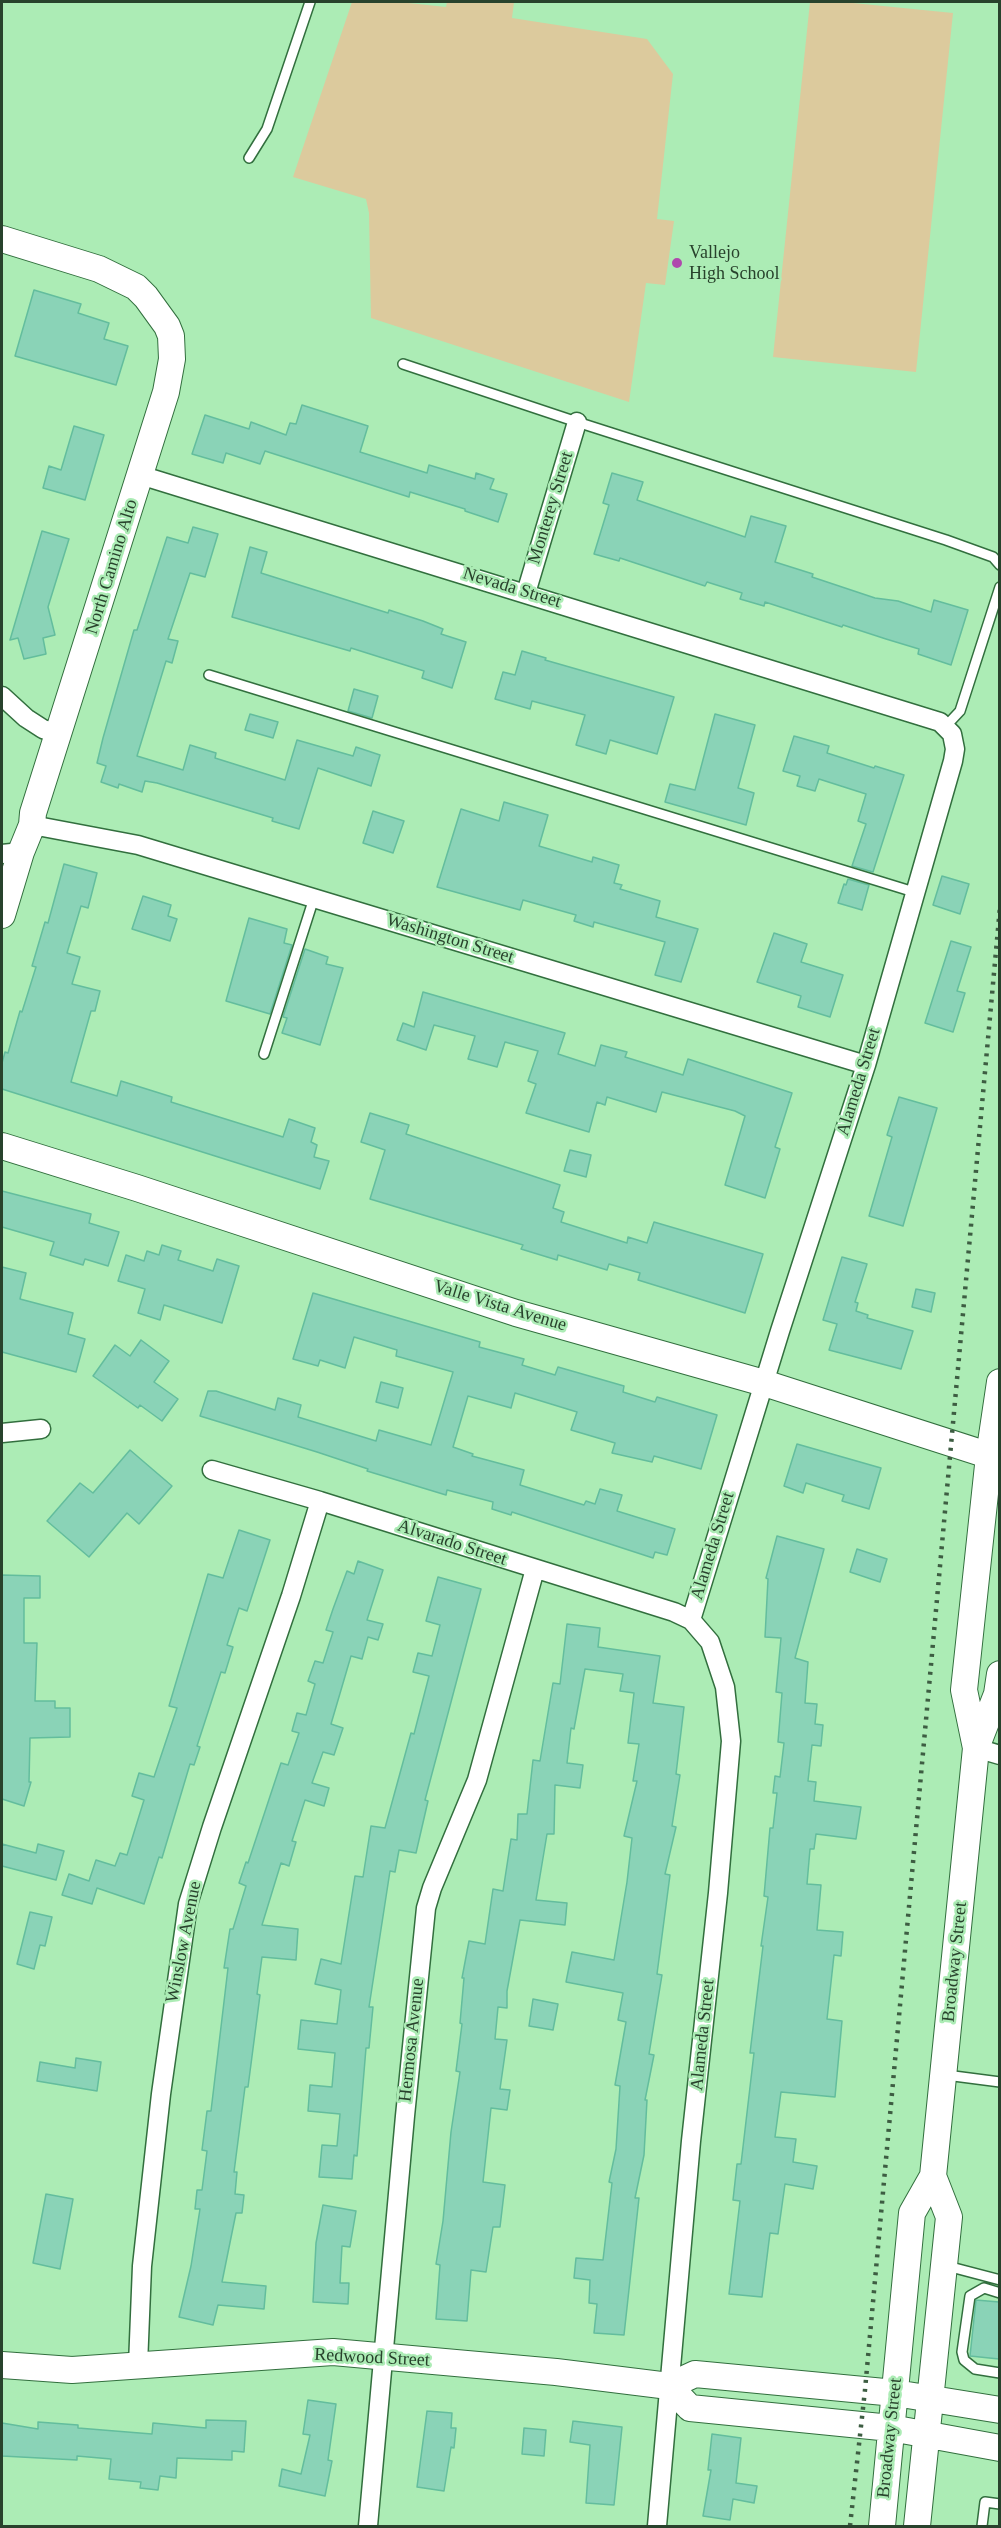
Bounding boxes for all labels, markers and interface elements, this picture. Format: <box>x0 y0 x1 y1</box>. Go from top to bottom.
place label: Vallejo High School <box>689 242 780 284</box>
marker: Vallejo High School <box>670 256 684 270</box>
street label: Monterey Street <box>524 449 578 567</box>
street label: North Camino Alto <box>81 497 143 637</box>
street label: Nevada Street <box>460 563 564 613</box>
street label: Washington Street <box>384 909 516 969</box>
street label: Alameda Street <box>832 1026 886 1138</box>
street label: Valle Vista Avenue <box>431 1276 569 1336</box>
street label: Alameda Street <box>686 1490 740 1602</box>
street label: Alvarado Street <box>395 1515 509 1571</box>
street label: Winslow Avenue <box>162 1879 206 2005</box>
street label: Broadway Street <box>938 1901 972 2023</box>
street label: Hermosa Avenue <box>395 1977 429 2103</box>
street label: Alameda Street <box>686 1978 720 2092</box>
street label: Redwood Street <box>314 2344 430 2372</box>
street label: Broadway Street <box>873 2377 907 2499</box>

